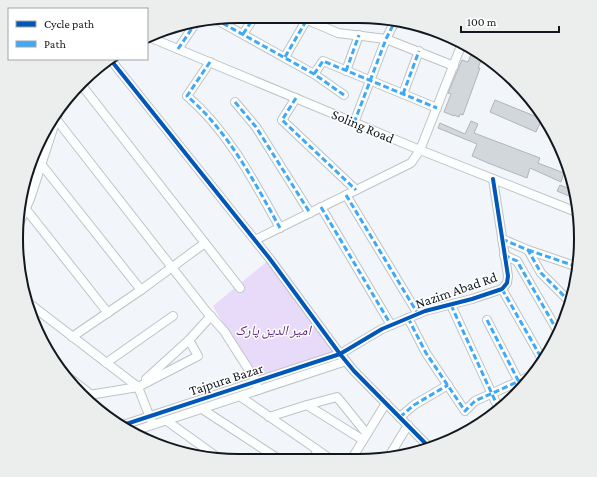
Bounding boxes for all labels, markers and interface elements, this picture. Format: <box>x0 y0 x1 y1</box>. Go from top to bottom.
legend <box>8 8 148 60</box>
scale bar <box>461 8 559 34</box>
text: 100 m <box>467 15 497 29</box>
text: Cycle path <box>44 17 95 31</box>
text: Path <box>44 37 66 51</box>
street label: Soling Road <box>329 106 397 147</box>
street label: Nazim Abad Rd <box>413 268 500 311</box>
park label: امیر الدین پارک <box>235 322 312 339</box>
street label: Tajpura Bazar <box>187 359 265 399</box>

